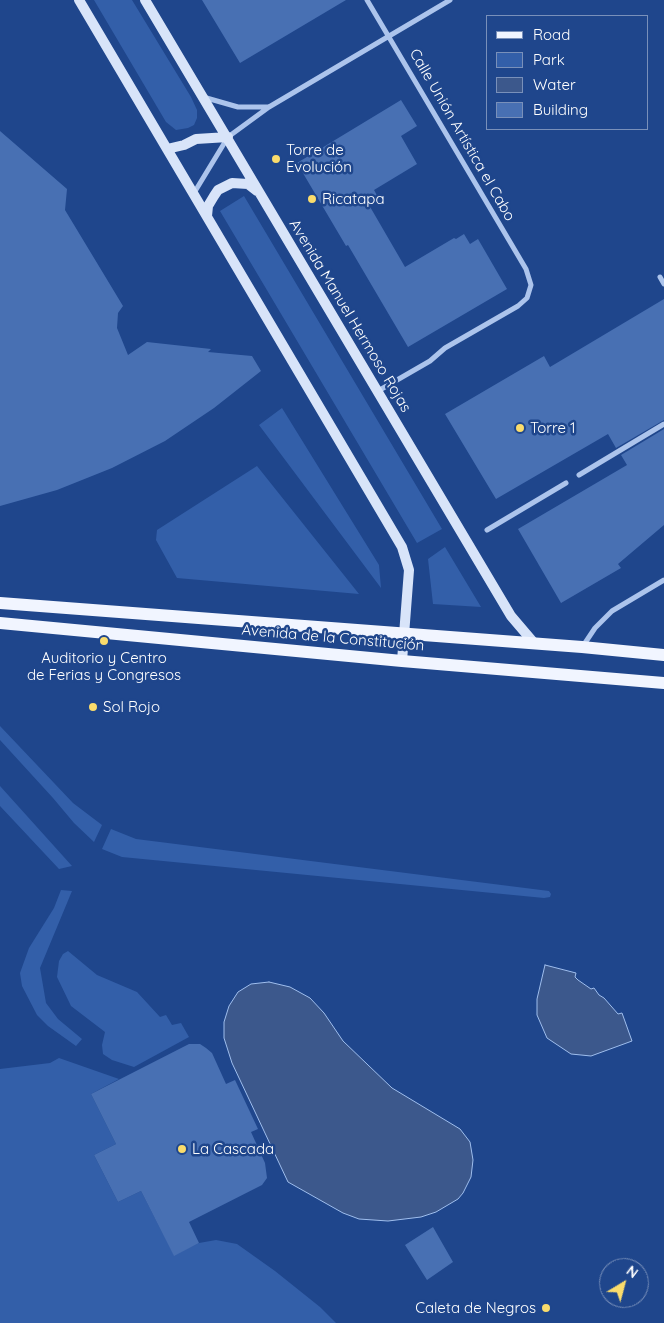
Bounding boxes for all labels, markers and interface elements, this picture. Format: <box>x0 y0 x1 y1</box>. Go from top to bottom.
legend <box>487 15 649 130</box>
text: Road <box>533 25 570 44</box>
street label: Calle Unión Artística el Cabo <box>405 46 519 224</box>
text: Park <box>533 50 565 69</box>
text: Water <box>533 75 576 94</box>
text: Building <box>533 100 588 119</box>
place label: Torre de Evolución <box>286 141 352 176</box>
marker: Torre de Evolución <box>270 153 282 165</box>
place label: Ricatapa <box>322 190 384 208</box>
marker: Ricatapa <box>306 193 318 205</box>
street label: Avenida Manuel Hermoso Rojas <box>285 216 415 416</box>
place label: Torre 1 <box>530 419 576 437</box>
marker: Torre 1 <box>514 422 526 434</box>
street label: Avenida de la Constitución <box>241 621 425 655</box>
marker: Auditorio y Centro de Ferias y Congresos <box>98 635 110 647</box>
place label: Auditorio y Centro de Ferias y Congresos <box>27 649 181 684</box>
place label: Sol Rojo <box>103 698 160 716</box>
marker: Sol Rojo <box>87 701 99 713</box>
place label: La Cascada <box>192 1140 274 1158</box>
marker: La Cascada <box>176 1143 188 1155</box>
north arrow <box>599 1258 649 1308</box>
text: N <box>623 1262 642 1282</box>
place label: Caleta de Negros <box>415 1299 536 1317</box>
marker: Caleta de Negros <box>540 1302 552 1314</box>

